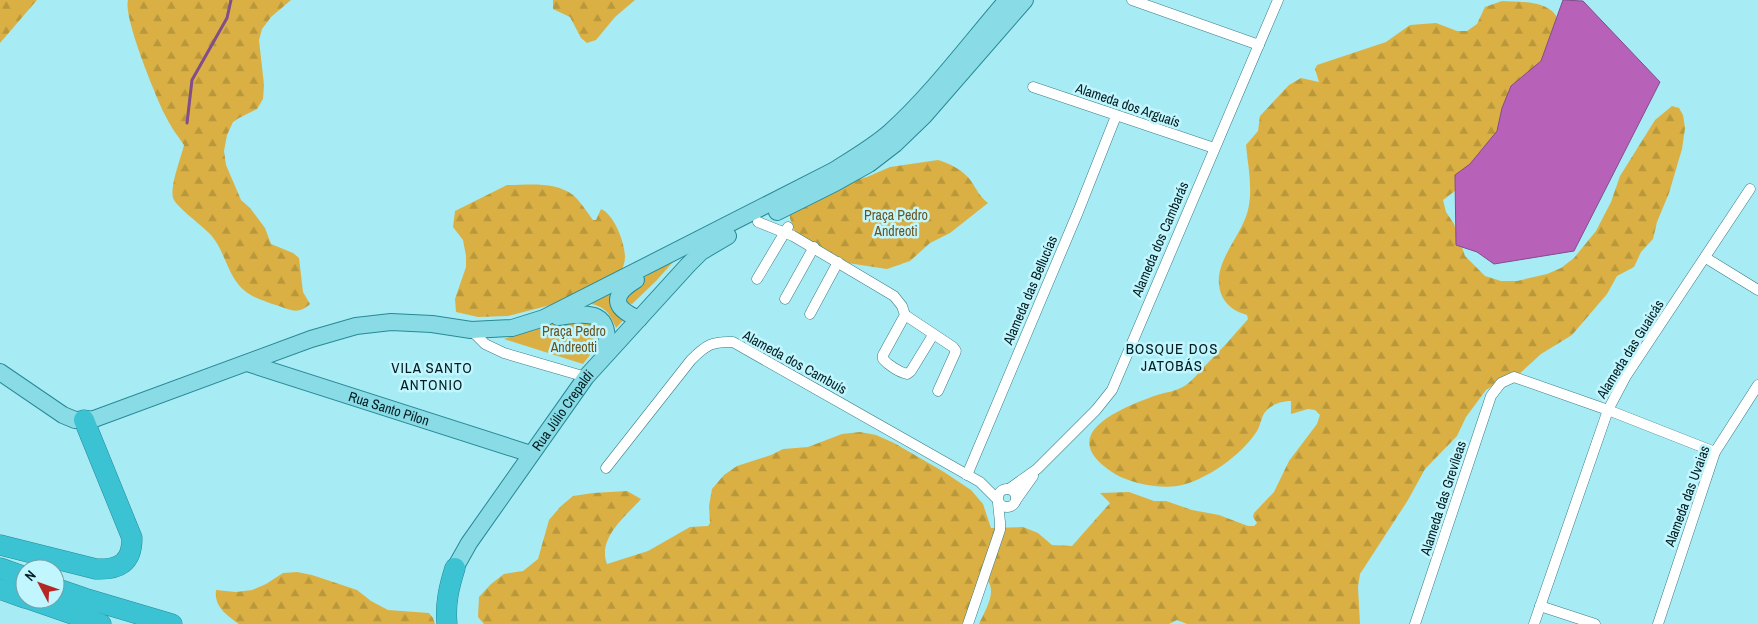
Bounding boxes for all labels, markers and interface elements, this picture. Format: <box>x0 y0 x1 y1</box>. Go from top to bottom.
street label: Alameda dos Arguaís <box>1073 78 1183 131</box>
street label: Alameda dos Cambarás <box>1127 179 1192 300</box>
park label: Praça Pedro Andreoti <box>864 206 928 240</box>
street label: Alameda das Bellucías <box>999 233 1061 348</box>
street label: Alameda das Guaicás <box>1592 296 1668 403</box>
park label: Praça Pedro Andreotti <box>542 322 606 356</box>
street label: Alameda dos Cambuís <box>739 325 850 398</box>
district label: BOSQUE DOS JATOBÁS <box>1126 338 1218 376</box>
district label: VILA SANTO ANTONIO <box>391 357 473 395</box>
street label: Rua Júlio Crepaldi <box>528 366 597 454</box>
street label: Rua Santo Pilon <box>346 387 432 430</box>
street label: Alameda das Grevíleas <box>1416 438 1470 558</box>
street label: Alameda das Uvaias <box>1660 443 1714 550</box>
north arrow <box>15 559 65 609</box>
text: N <box>21 566 40 585</box>

